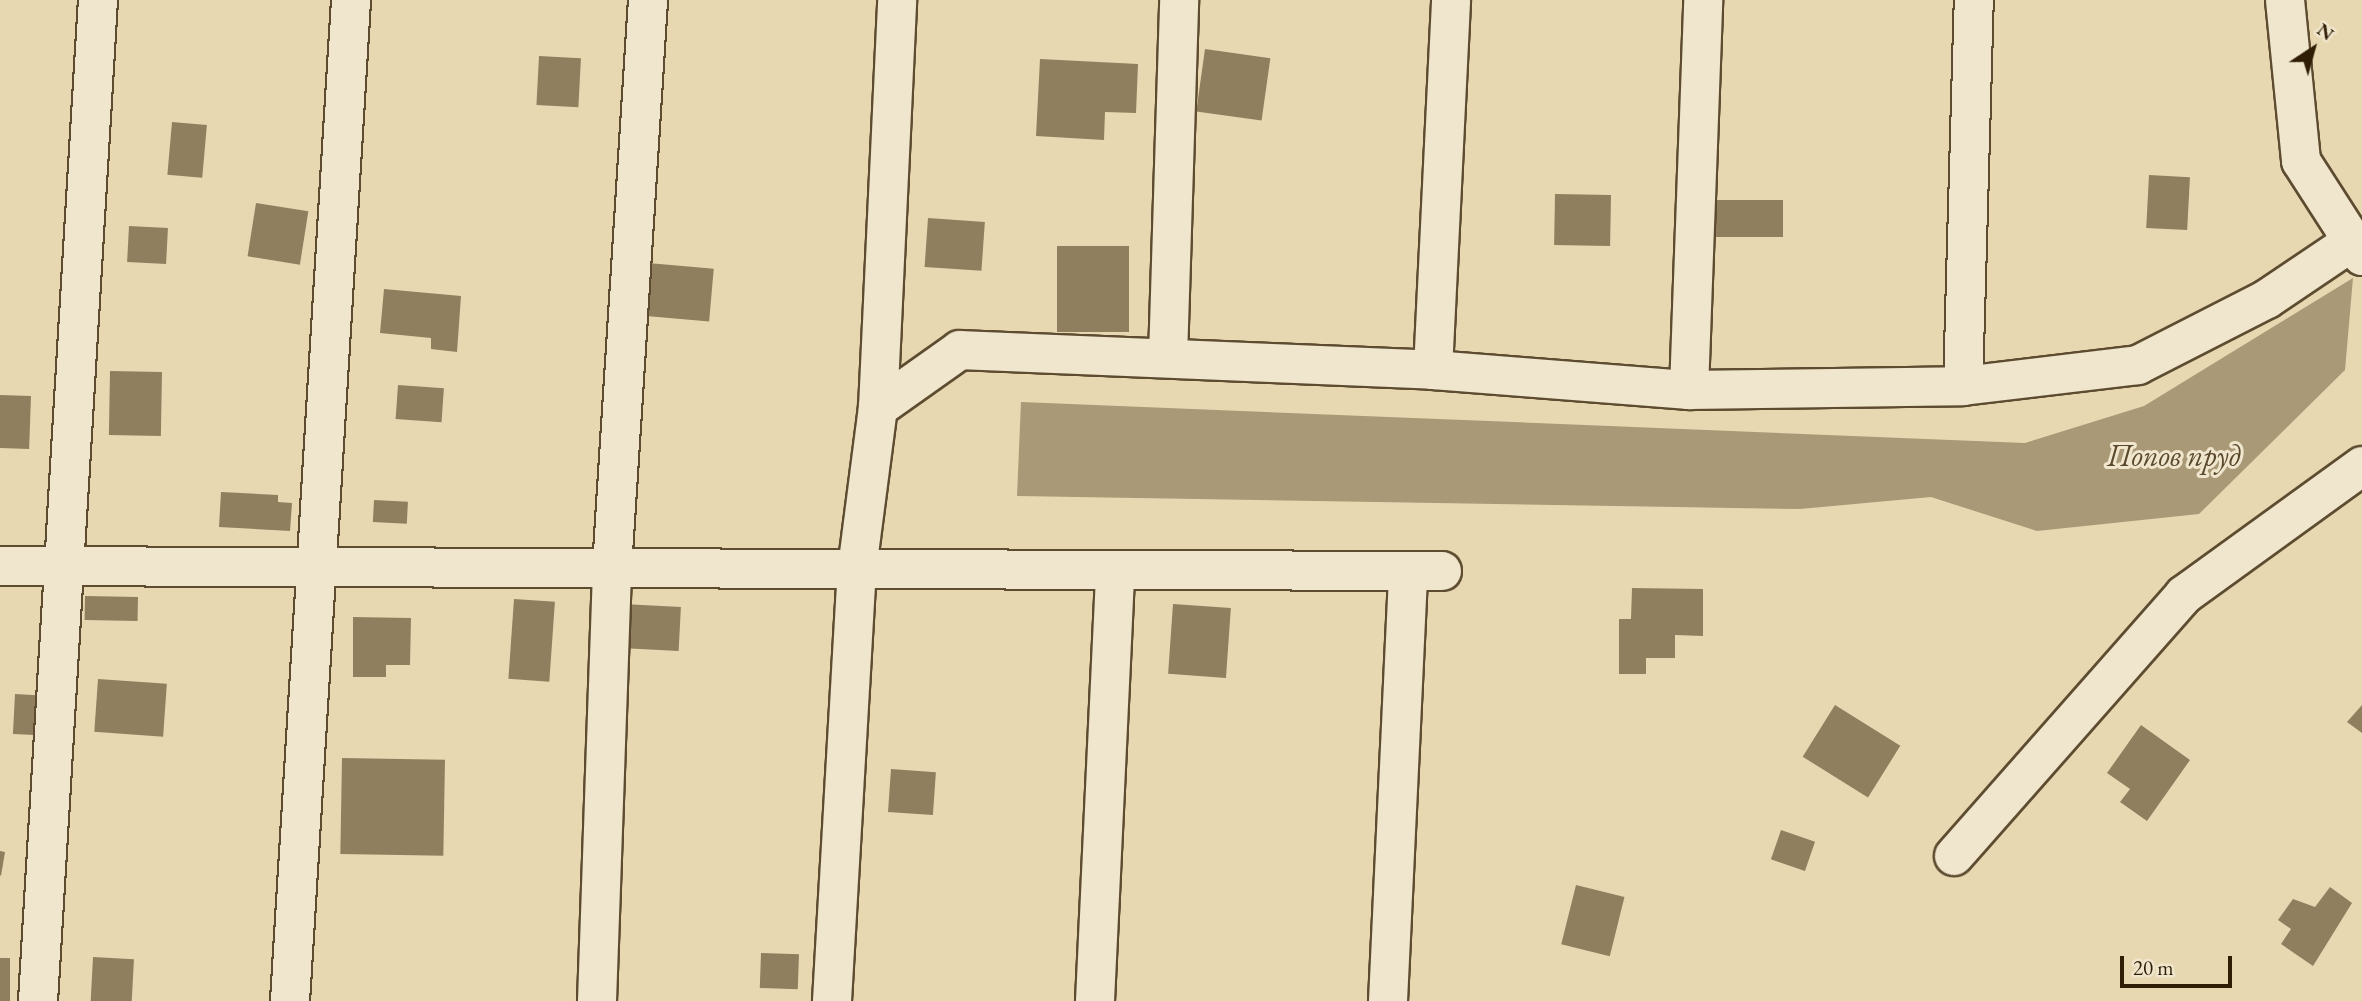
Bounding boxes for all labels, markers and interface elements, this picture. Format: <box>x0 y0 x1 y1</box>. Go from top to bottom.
north arrow <box>2278 14 2348 84</box>
text: N <box>2312 17 2339 46</box>
water label: Попов пруд <box>2107 438 2241 474</box>
scale bar <box>2124 942 2236 986</box>
text: 20 m <box>2133 954 2174 981</box>

